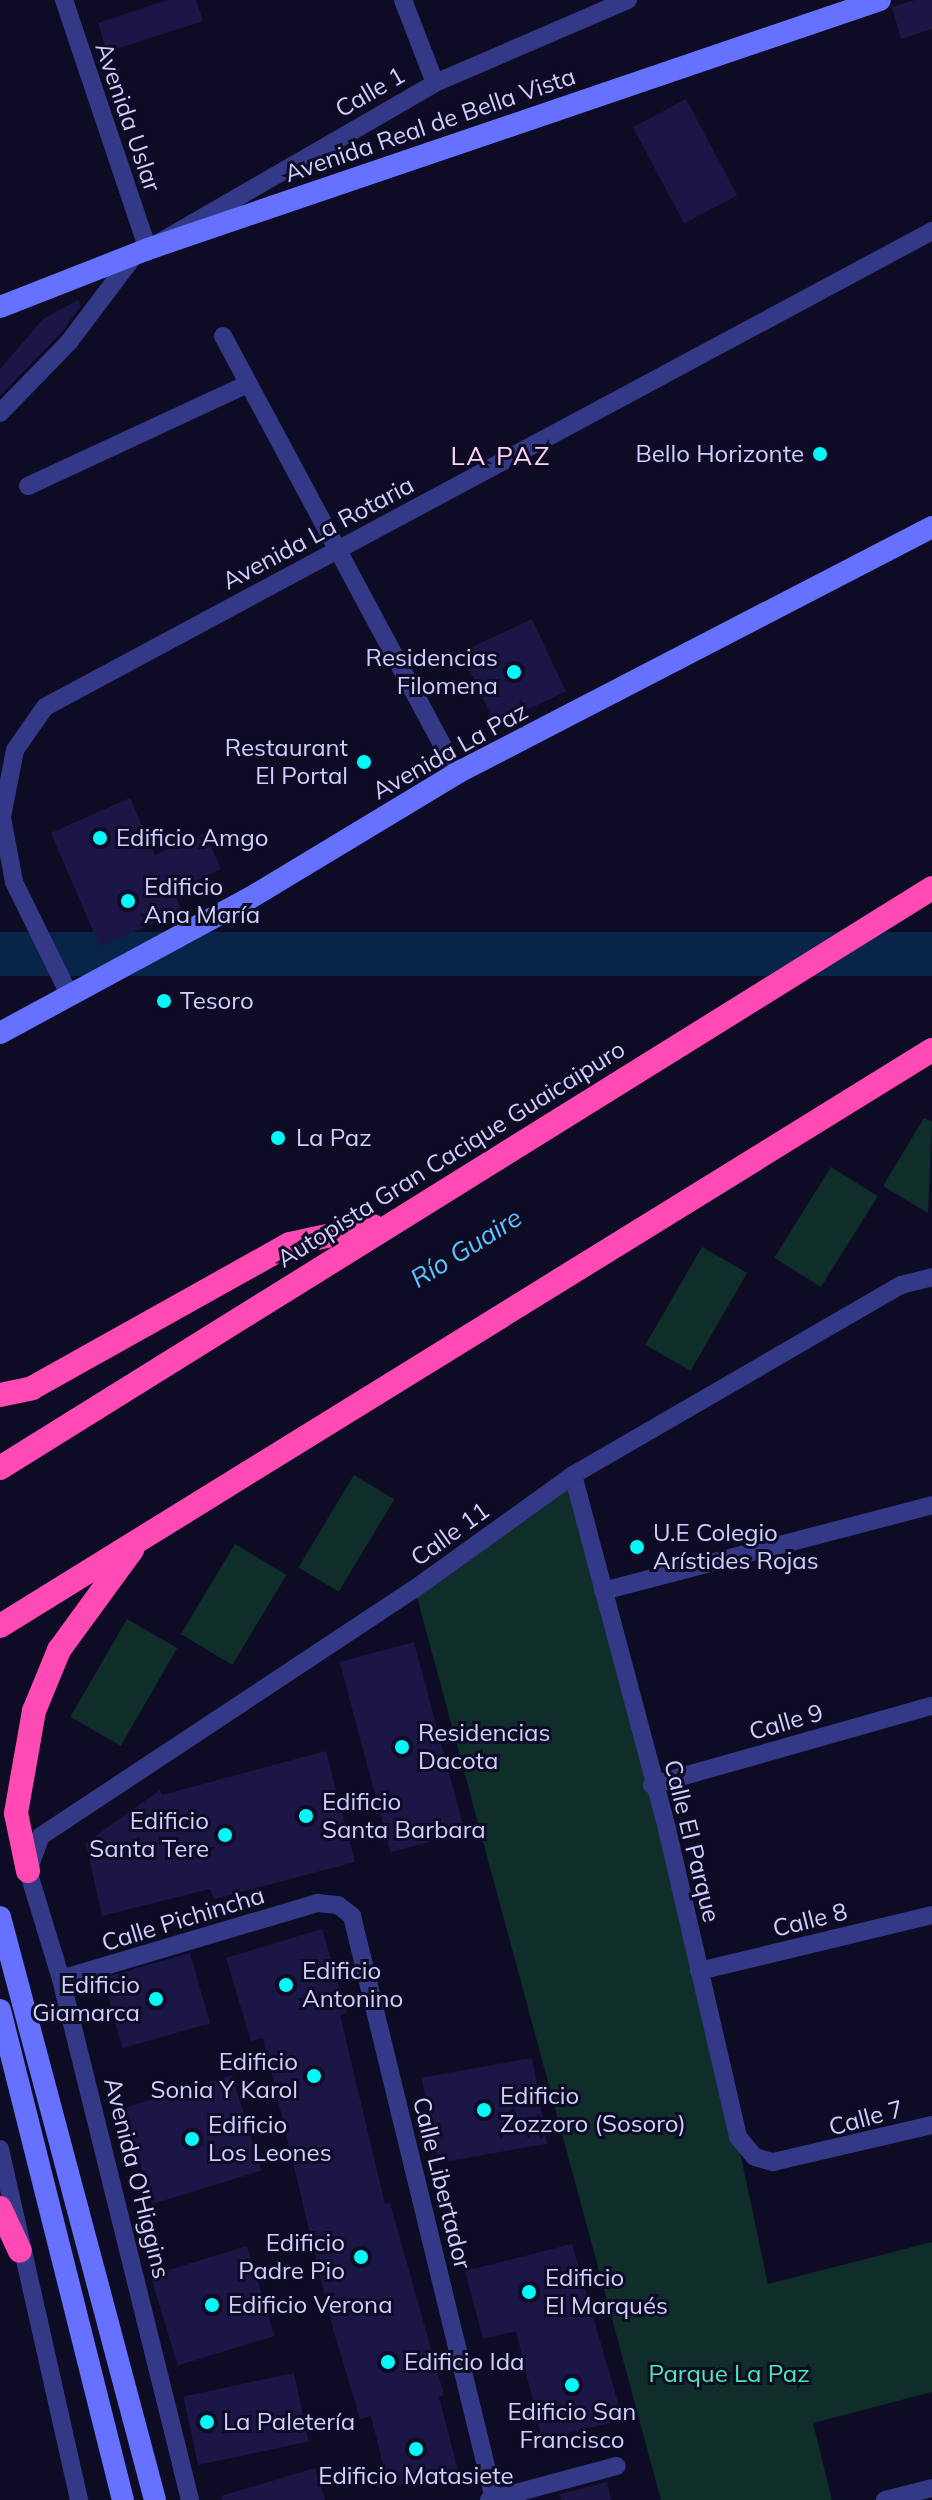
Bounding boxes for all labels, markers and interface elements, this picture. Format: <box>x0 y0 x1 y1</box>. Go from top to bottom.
street label: Avenida Uslar <box>89 39 167 195</box>
street label: Calle 1 <box>330 61 410 123</box>
street label: Avenida Real de Bella Vista <box>281 62 579 188</box>
district label: LA PAZ <box>451 440 551 472</box>
place label: Bello Horizonte <box>635 440 804 468</box>
marker: Bello Horizonte <box>811 445 829 463</box>
street label: Avenida La Rotaria <box>217 470 419 596</box>
place label: Residencias Filomena <box>366 644 498 700</box>
marker: Residencias Filomena <box>505 663 523 681</box>
street label: Avenida La Paz <box>367 696 533 806</box>
place label: Restaurant El Portal <box>225 734 348 790</box>
marker: Restaurant El Portal <box>355 753 373 771</box>
place label: Edificio Amgo <box>116 824 268 852</box>
marker: Edificio Amgo <box>91 829 109 847</box>
place label: Edificio Ana María <box>144 873 260 929</box>
marker: Edificio Ana María <box>119 892 137 910</box>
place label: Tesoro <box>180 987 254 1015</box>
marker: Tesoro <box>155 992 173 1010</box>
street label: Autopista Gran Cacique Guaicaipuro <box>272 1035 630 1273</box>
place label: La Paz <box>296 1124 372 1152</box>
marker: La Paz <box>267 1127 289 1149</box>
water label: Río Guaire <box>405 1202 527 1294</box>
street label: Calle 11 <box>405 1496 495 1572</box>
place label: U.E Colegio Arístides Rojas <box>653 1519 819 1575</box>
marker: U.E Colegio Arístides Rojas <box>628 1538 646 1556</box>
street label: Calle 9 <box>746 1698 826 1746</box>
place label: Residencias Dacota <box>418 1719 550 1775</box>
marker: Residencias Dacota <box>393 1738 411 1756</box>
street label: Calle El Parque <box>658 1757 726 1925</box>
place label: Edificio Santa Barbara <box>322 1788 486 1844</box>
place label: Edificio Santa Tere <box>89 1807 209 1863</box>
marker: Edificio Santa Barbara <box>297 1807 315 1825</box>
marker: Edificio Santa Tere <box>216 1826 234 1844</box>
street label: Calle Pichincha <box>98 1881 268 1957</box>
street label: Calle 8 <box>770 1897 850 1943</box>
place label: Edificio Antonino <box>302 1957 403 2013</box>
place label: Edificio Giamarca <box>32 1971 140 2027</box>
marker: Edificio Antonino <box>277 1976 295 1994</box>
marker: Edificio Giamarca <box>147 1990 165 2008</box>
place label: Edificio Sonia Y Karol <box>150 2048 298 2104</box>
marker: Edificio Sonia Y Karol <box>305 2067 323 2085</box>
street label: Avenida O'Higgins <box>98 2075 176 2281</box>
place label: Edificio Zozzoro (Sosoro) <box>500 2082 686 2138</box>
street label: Calle Libertador <box>407 2094 477 2272</box>
street label: Calle 7 <box>826 2094 906 2142</box>
marker: Edificio Zozzoro (Sosoro) <box>475 2101 493 2119</box>
place label: Edificio Los Leones <box>208 2111 332 2167</box>
marker: Edificio Los Leones <box>183 2130 201 2148</box>
place label: Edificio Padre Pio <box>238 2229 345 2285</box>
marker: Edificio Padre Pio <box>352 2248 370 2266</box>
place label: Edificio El Marqués <box>545 2264 668 2320</box>
marker: Edificio El Marqués <box>520 2283 538 2301</box>
place label: Edificio Verona <box>228 2291 393 2319</box>
marker: Edificio Verona <box>203 2296 221 2314</box>
place label: Edificio Ida <box>404 2348 524 2376</box>
marker: Edificio Ida <box>379 2353 397 2371</box>
park label: Parque La Paz <box>648 2360 810 2388</box>
marker: Edificio San Francisco <box>563 2376 581 2394</box>
place label: Edificio San Francisco <box>508 2398 636 2454</box>
place label: La Paletería <box>223 2408 355 2436</box>
marker: La Paletería <box>198 2413 216 2431</box>
marker: Edificio Matasiete <box>407 2440 425 2458</box>
place label: Edificio Matasiete <box>318 2462 514 2490</box>

